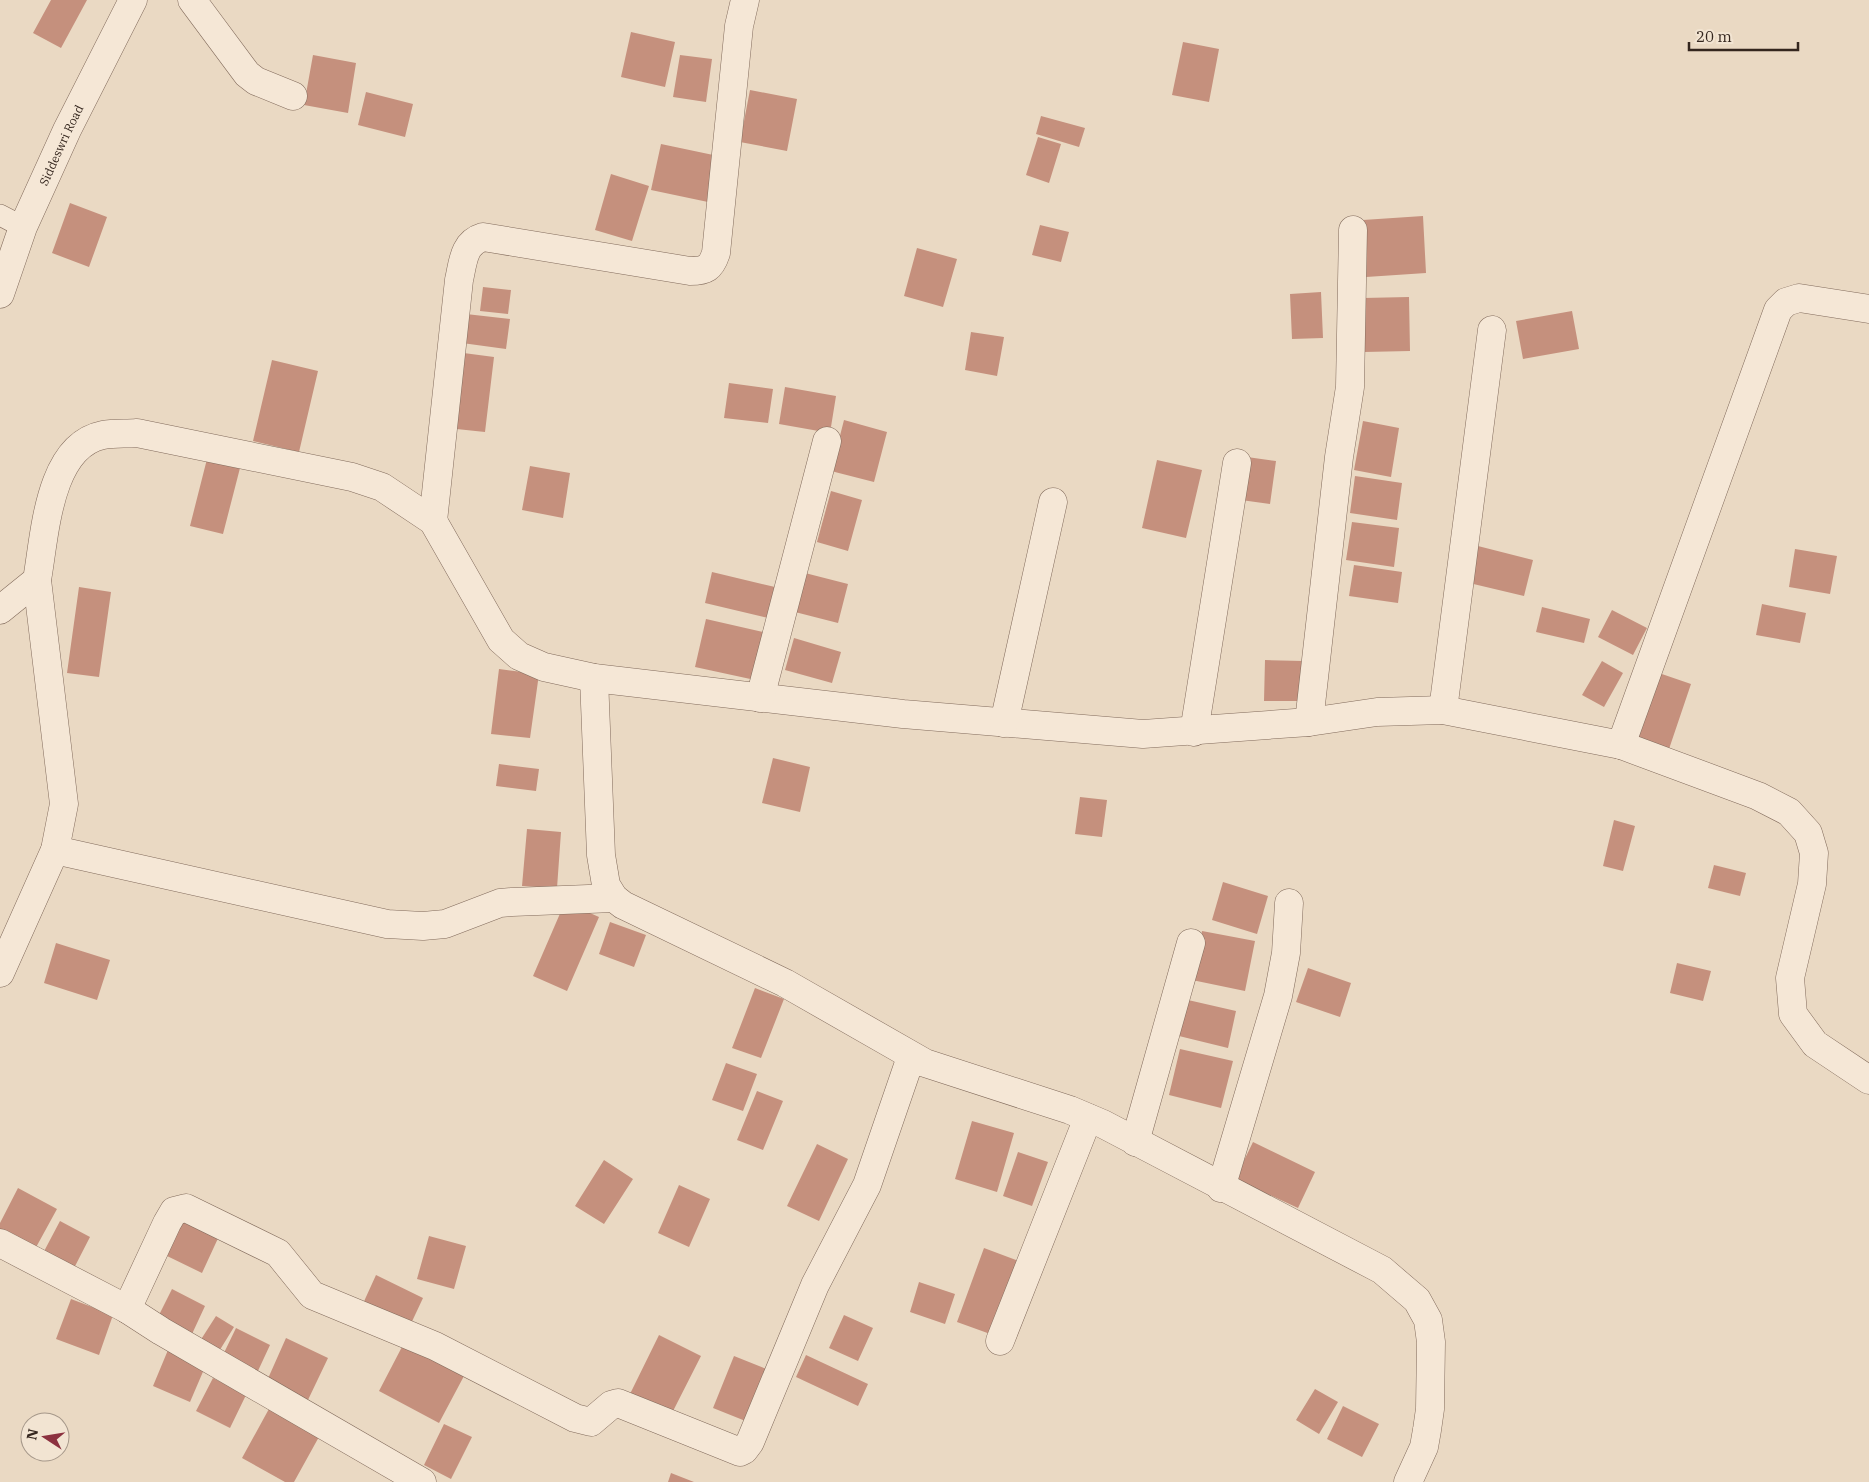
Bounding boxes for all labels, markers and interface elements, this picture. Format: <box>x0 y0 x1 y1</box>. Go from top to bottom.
scale bar <box>1689 20 1798 52</box>
text: 20 m <box>1696 27 1732 46</box>
street label: Siddeswri Road <box>35 102 86 188</box>
north arrow <box>20 1412 70 1462</box>
text: N <box>22 1427 42 1442</box>

